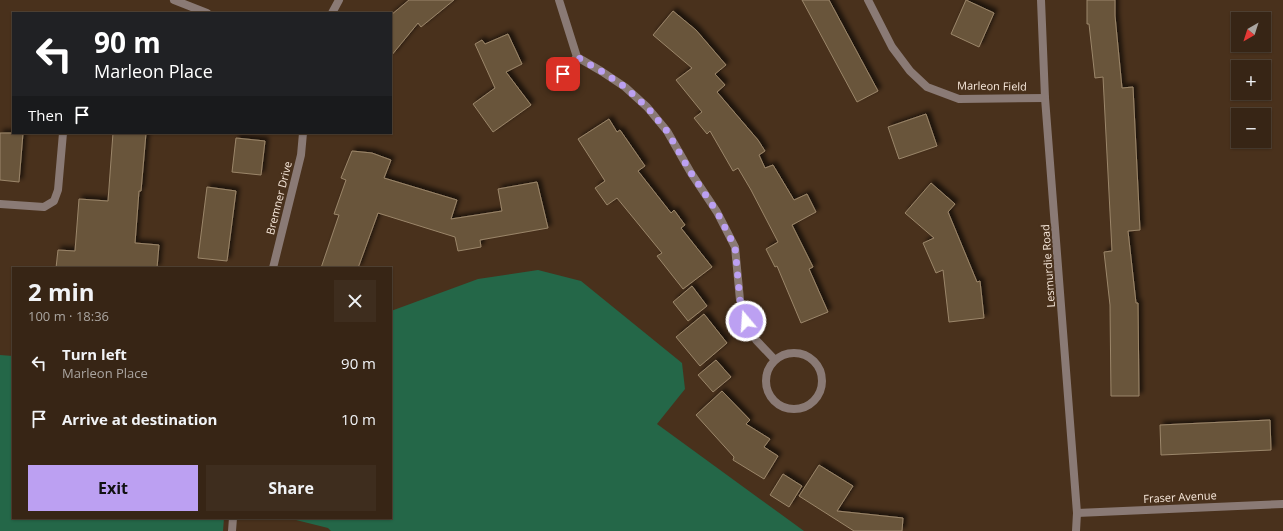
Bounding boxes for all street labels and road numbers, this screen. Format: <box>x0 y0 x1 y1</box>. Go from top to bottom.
street label: Marleon Field <box>957 77 1027 94</box>
street label: Bremner Drive <box>262 160 295 236</box>
street label: Lesmurdie Road <box>1037 224 1058 308</box>
street label: Fraser Avenue <box>1143 487 1217 506</box>

